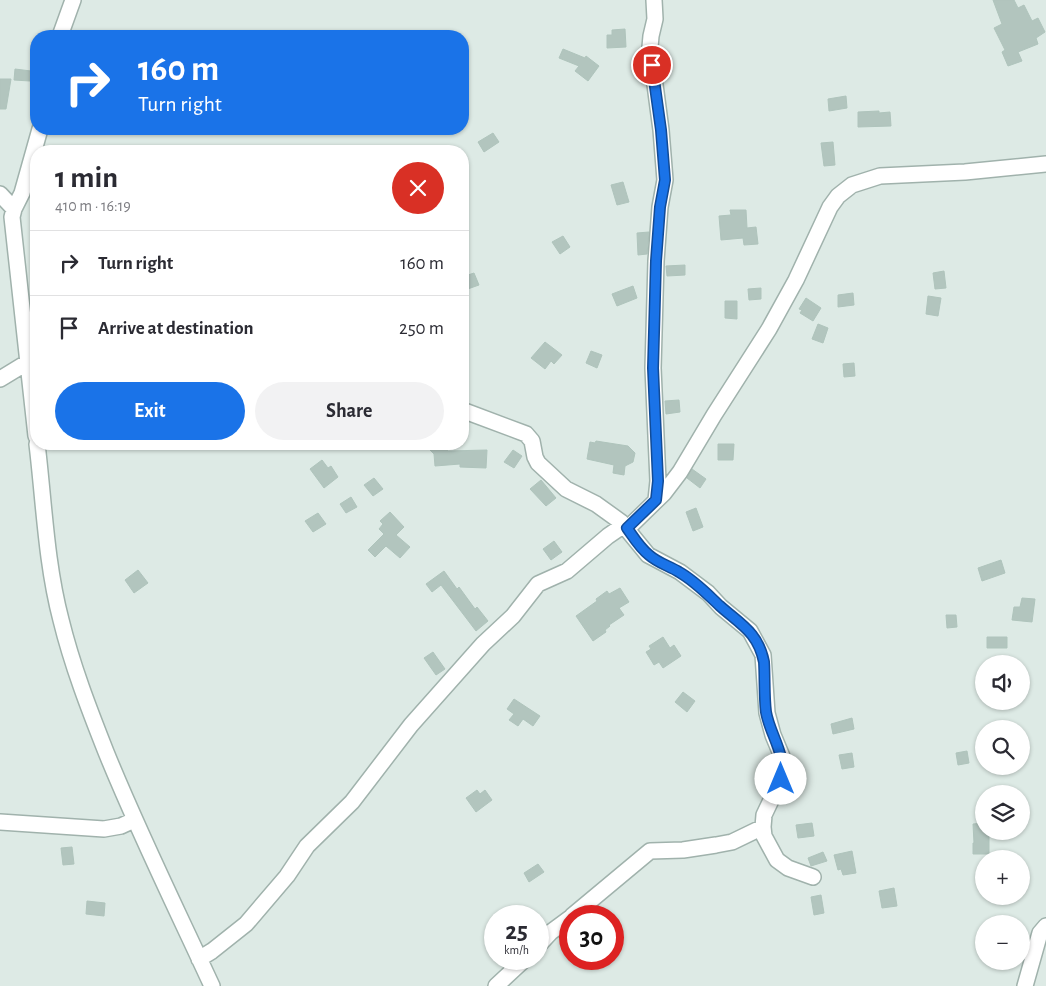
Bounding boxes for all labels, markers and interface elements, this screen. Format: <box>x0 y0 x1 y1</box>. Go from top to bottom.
pin <box>631 44 673 86</box>
icon: right <box>55 50 120 115</box>
icon: arrive <box>638 51 666 79</box>
text: 160 m <box>138 52 219 87</box>
text: Turn right <box>138 93 222 115</box>
button: close <box>392 162 444 214</box>
text: 1 min <box>55 163 118 193</box>
text: 410 m · 16:19 <box>55 198 131 214</box>
icon: right <box>55 249 83 277</box>
text: Turn right <box>98 254 173 273</box>
text: 160 m <box>400 254 444 273</box>
icon: arrive <box>55 314 83 342</box>
text: Arrive at destination <box>98 319 254 338</box>
text: 250 m <box>399 319 444 338</box>
button: Exit <box>55 382 245 440</box>
button: Share <box>255 382 444 440</box>
map controls <box>975 655 1030 970</box>
button: sound <box>975 655 1030 710</box>
button: search <box>975 720 1030 775</box>
position arrow <box>754 752 806 804</box>
button: layers <box>975 785 1030 840</box>
button: + <box>975 850 1030 905</box>
speed limit sign: 30 <box>559 905 624 970</box>
button: − <box>975 915 1030 970</box>
text: 25 <box>505 919 528 944</box>
text: km/h <box>504 944 529 956</box>

